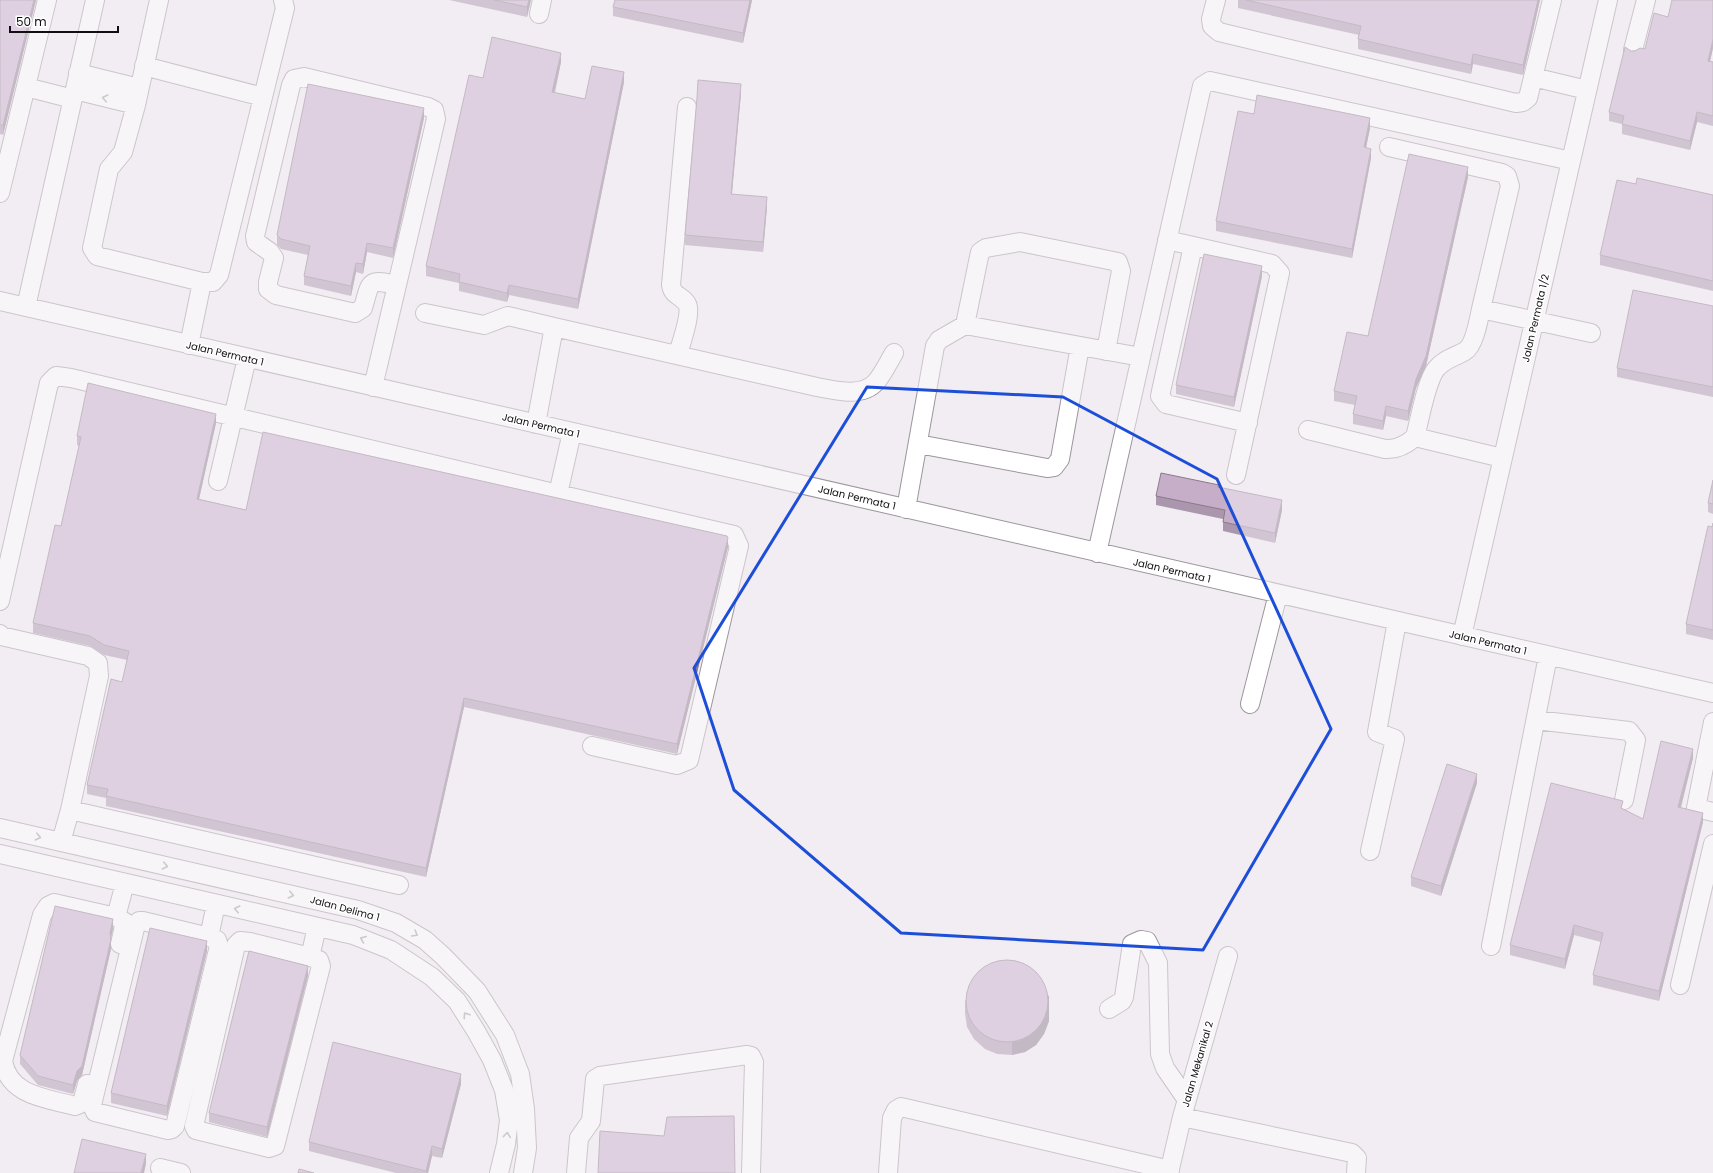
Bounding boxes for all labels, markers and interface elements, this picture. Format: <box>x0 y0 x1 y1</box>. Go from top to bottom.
scale bar <box>10 8 118 34</box>
text: 50 m <box>16 13 47 30</box>
one-way arrow <box>102 94 109 102</box>
street label: Jalan Permata 1/2 <box>1518 272 1553 364</box>
street label: Jalan Permata 1 <box>185 337 265 370</box>
street label: Jalan Permata 1 <box>501 409 581 442</box>
street label: Jalan Permata 1 <box>817 481 897 514</box>
street label: Jalan Permata 1 <box>1132 554 1212 587</box>
street label: Jalan Permata 1 <box>1448 626 1528 659</box>
one-way arrow <box>35 832 41 840</box>
one-way arrow <box>162 861 168 869</box>
one-way arrow <box>288 890 295 898</box>
street label: Jalan Delima 1 <box>308 892 381 925</box>
one-way arrow <box>233 905 240 913</box>
one-way arrow <box>411 929 418 936</box>
one-way arrow <box>359 935 366 943</box>
one-way arrow <box>463 1012 470 1019</box>
street label: Jalan Mekanikal 2 <box>1178 1019 1217 1109</box>
one-way arrow <box>502 1132 511 1138</box>

